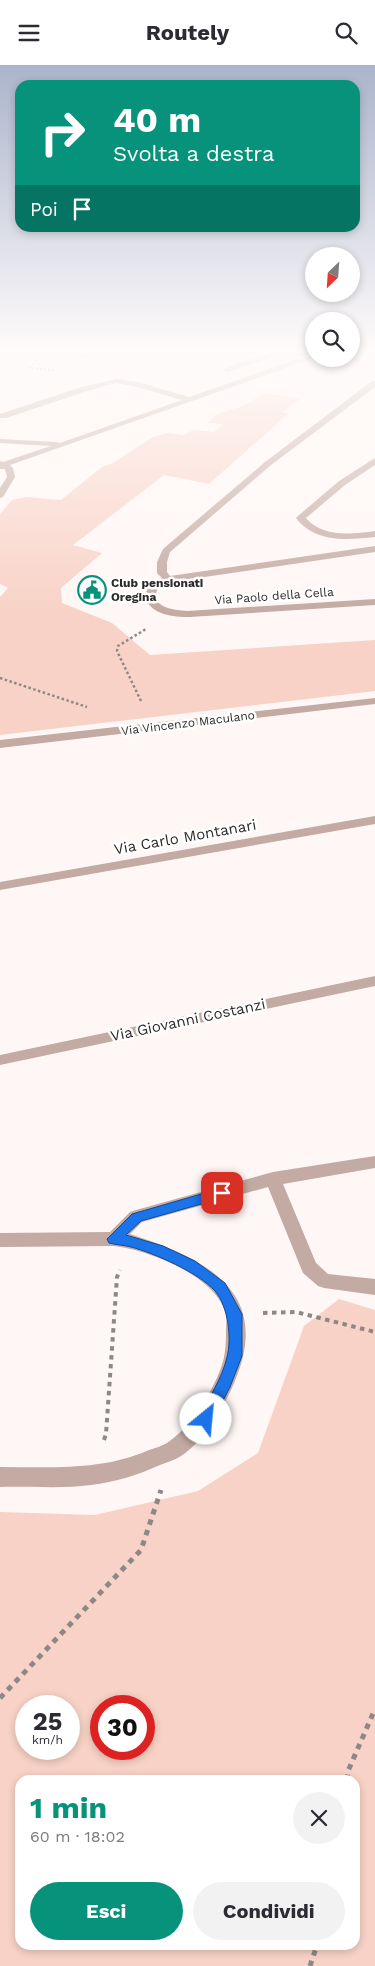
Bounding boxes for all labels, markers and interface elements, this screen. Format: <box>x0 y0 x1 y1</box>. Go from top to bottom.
icon: menu <box>15 19 43 47</box>
icon: search <box>332 19 360 47</box>
text: Routely <box>146 20 229 45</box>
text: 40 m <box>113 99 201 141</box>
icon: right <box>30 100 95 165</box>
text: Svolta a destra <box>113 141 274 166</box>
icon: arrive <box>68 195 96 223</box>
text: Poi <box>30 198 58 221</box>
north arrow <box>305 247 360 303</box>
map controls <box>305 247 360 367</box>
button: search <box>305 312 360 367</box>
public building icon: Club pensionati Oregina <box>77 575 107 605</box>
place label: Club pensionati Oregina <box>111 576 203 604</box>
street label: Via Paolo della Cella <box>214 585 334 607</box>
street label: Via Vincenzo Maculano <box>120 708 256 738</box>
street label: Via Carlo Montanari <box>112 816 258 858</box>
street label: Via Giovanni Costanzi <box>109 995 267 1045</box>
pin <box>201 1172 243 1214</box>
icon: arrive <box>208 1179 236 1207</box>
position arrow <box>179 1392 231 1444</box>
speed limit sign: 30 <box>90 1695 155 1760</box>
text: 25 <box>33 1707 62 1736</box>
text: km/h <box>32 1733 63 1747</box>
text: 1 min <box>30 1790 107 1825</box>
button: close <box>293 1792 345 1844</box>
text: 60 m · 18:02 <box>30 1827 125 1846</box>
button: Esci <box>30 1882 183 1940</box>
button: Condividi <box>193 1882 345 1940</box>

